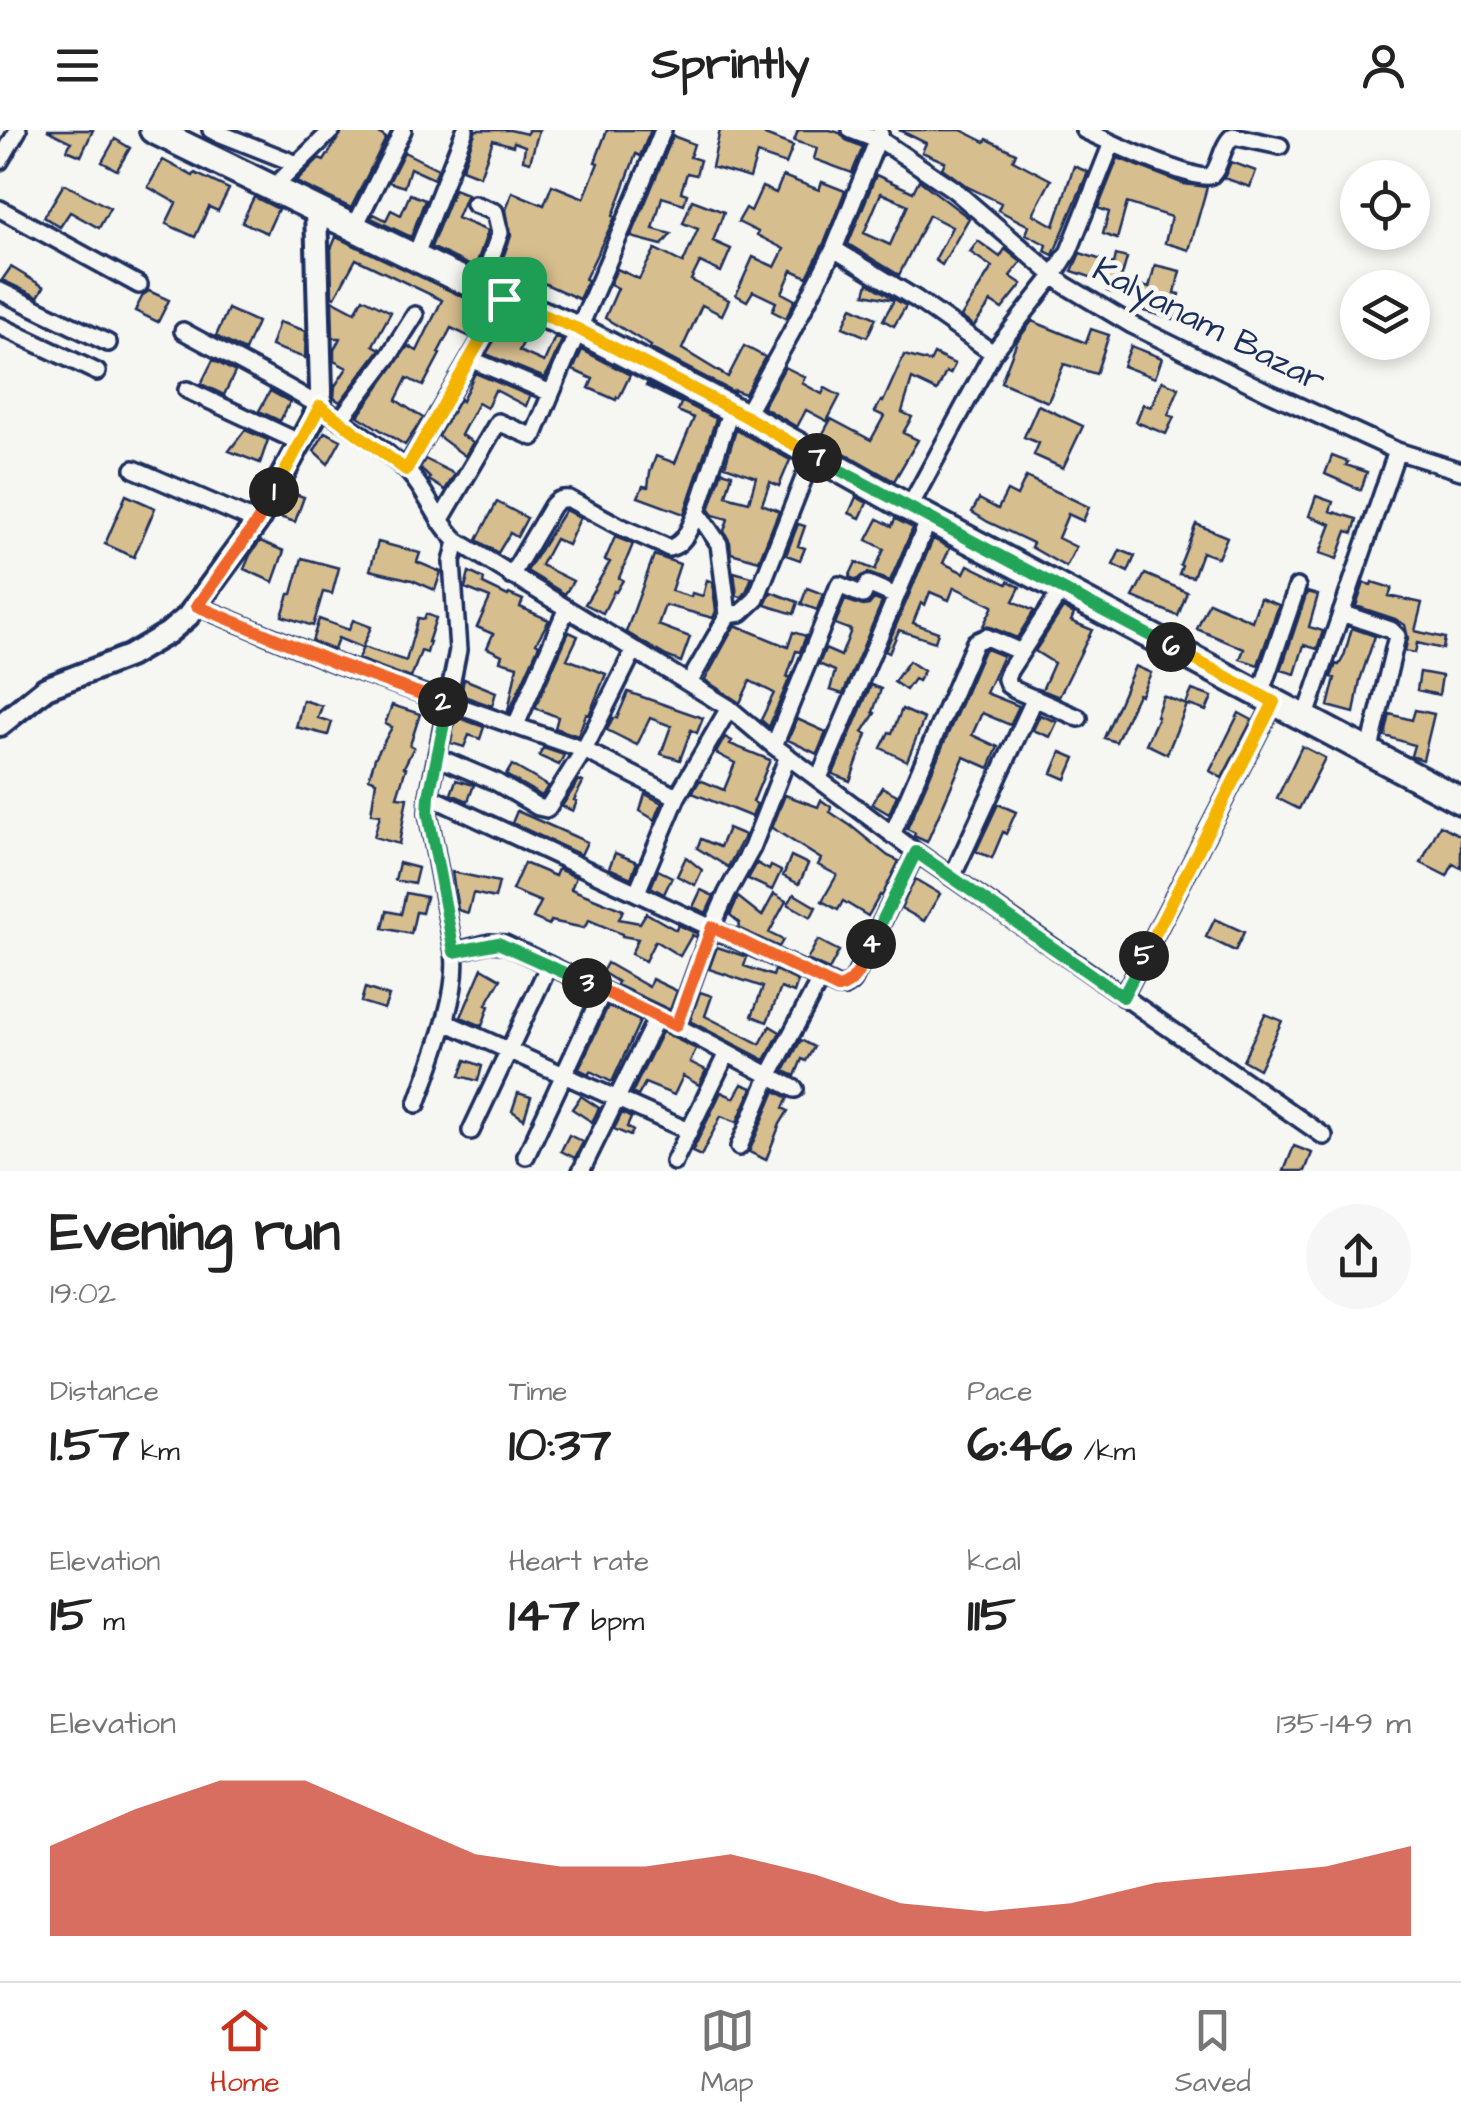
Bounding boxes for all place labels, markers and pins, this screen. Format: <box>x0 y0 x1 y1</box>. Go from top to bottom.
pin <box>462 257 547 342</box>
pin: 7 <box>792 433 842 483</box>
pin: 1 <box>249 467 299 517</box>
pin: 6 <box>1146 622 1196 672</box>
pin: 2 <box>418 677 468 727</box>
pin: 4 <box>846 919 896 969</box>
pin: 5 <box>1119 931 1169 981</box>
pin: 3 <box>562 958 612 1008</box>

